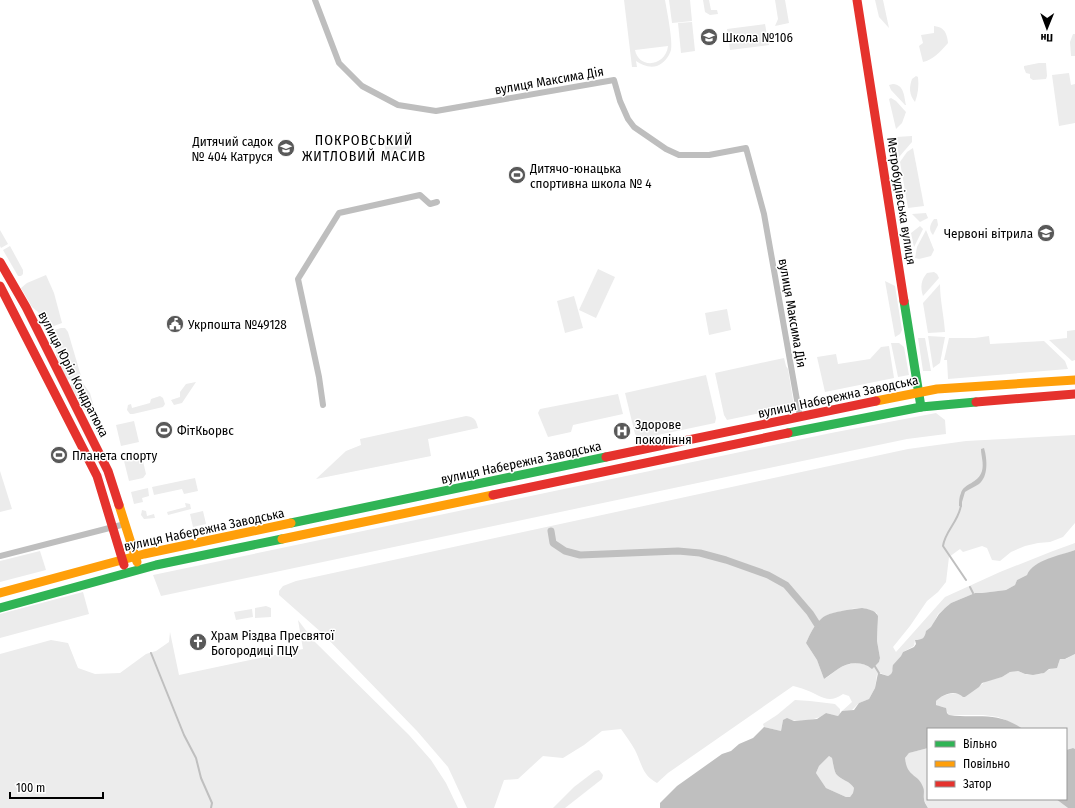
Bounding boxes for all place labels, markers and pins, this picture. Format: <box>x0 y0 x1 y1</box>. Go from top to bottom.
school or university icon: Школа №106 <box>699 27 719 47</box>
place label: Школа №106 <box>722 30 793 45</box>
place label: Дитячий садок № 404 Катруся <box>192 134 273 164</box>
school or university icon: Дитячий садок № 404 Катруся <box>276 138 296 158</box>
place label: Дитячо-юнацька спортивна школа № 4 <box>529 161 652 191</box>
sports icon: Дитячо-юнацька спортивна школа № 4 <box>507 165 527 185</box>
school or university icon: Червоні вітрила <box>1036 223 1056 243</box>
place label: Червоні вітрила <box>944 226 1033 241</box>
public building icon: Укрпошта №49128 <box>165 314 185 334</box>
place label: Укрпошта №49128 <box>187 317 287 332</box>
place label: Здорове покоління <box>635 417 692 447</box>
sports icon: ФiтКьорвс <box>154 420 174 440</box>
hospital icon: Здорове покоління <box>612 421 632 441</box>
place label: ФiтКьорвс <box>177 423 234 438</box>
sports icon: Планета спорту <box>49 445 69 465</box>
place label: Планета спорту <box>72 448 157 463</box>
place label: Храм Різдва Пресвятої Богородиці ПЦУ <box>211 628 335 658</box>
church icon: Храм Різдва Пресвятої Богородиці ПЦУ <box>188 632 208 652</box>

